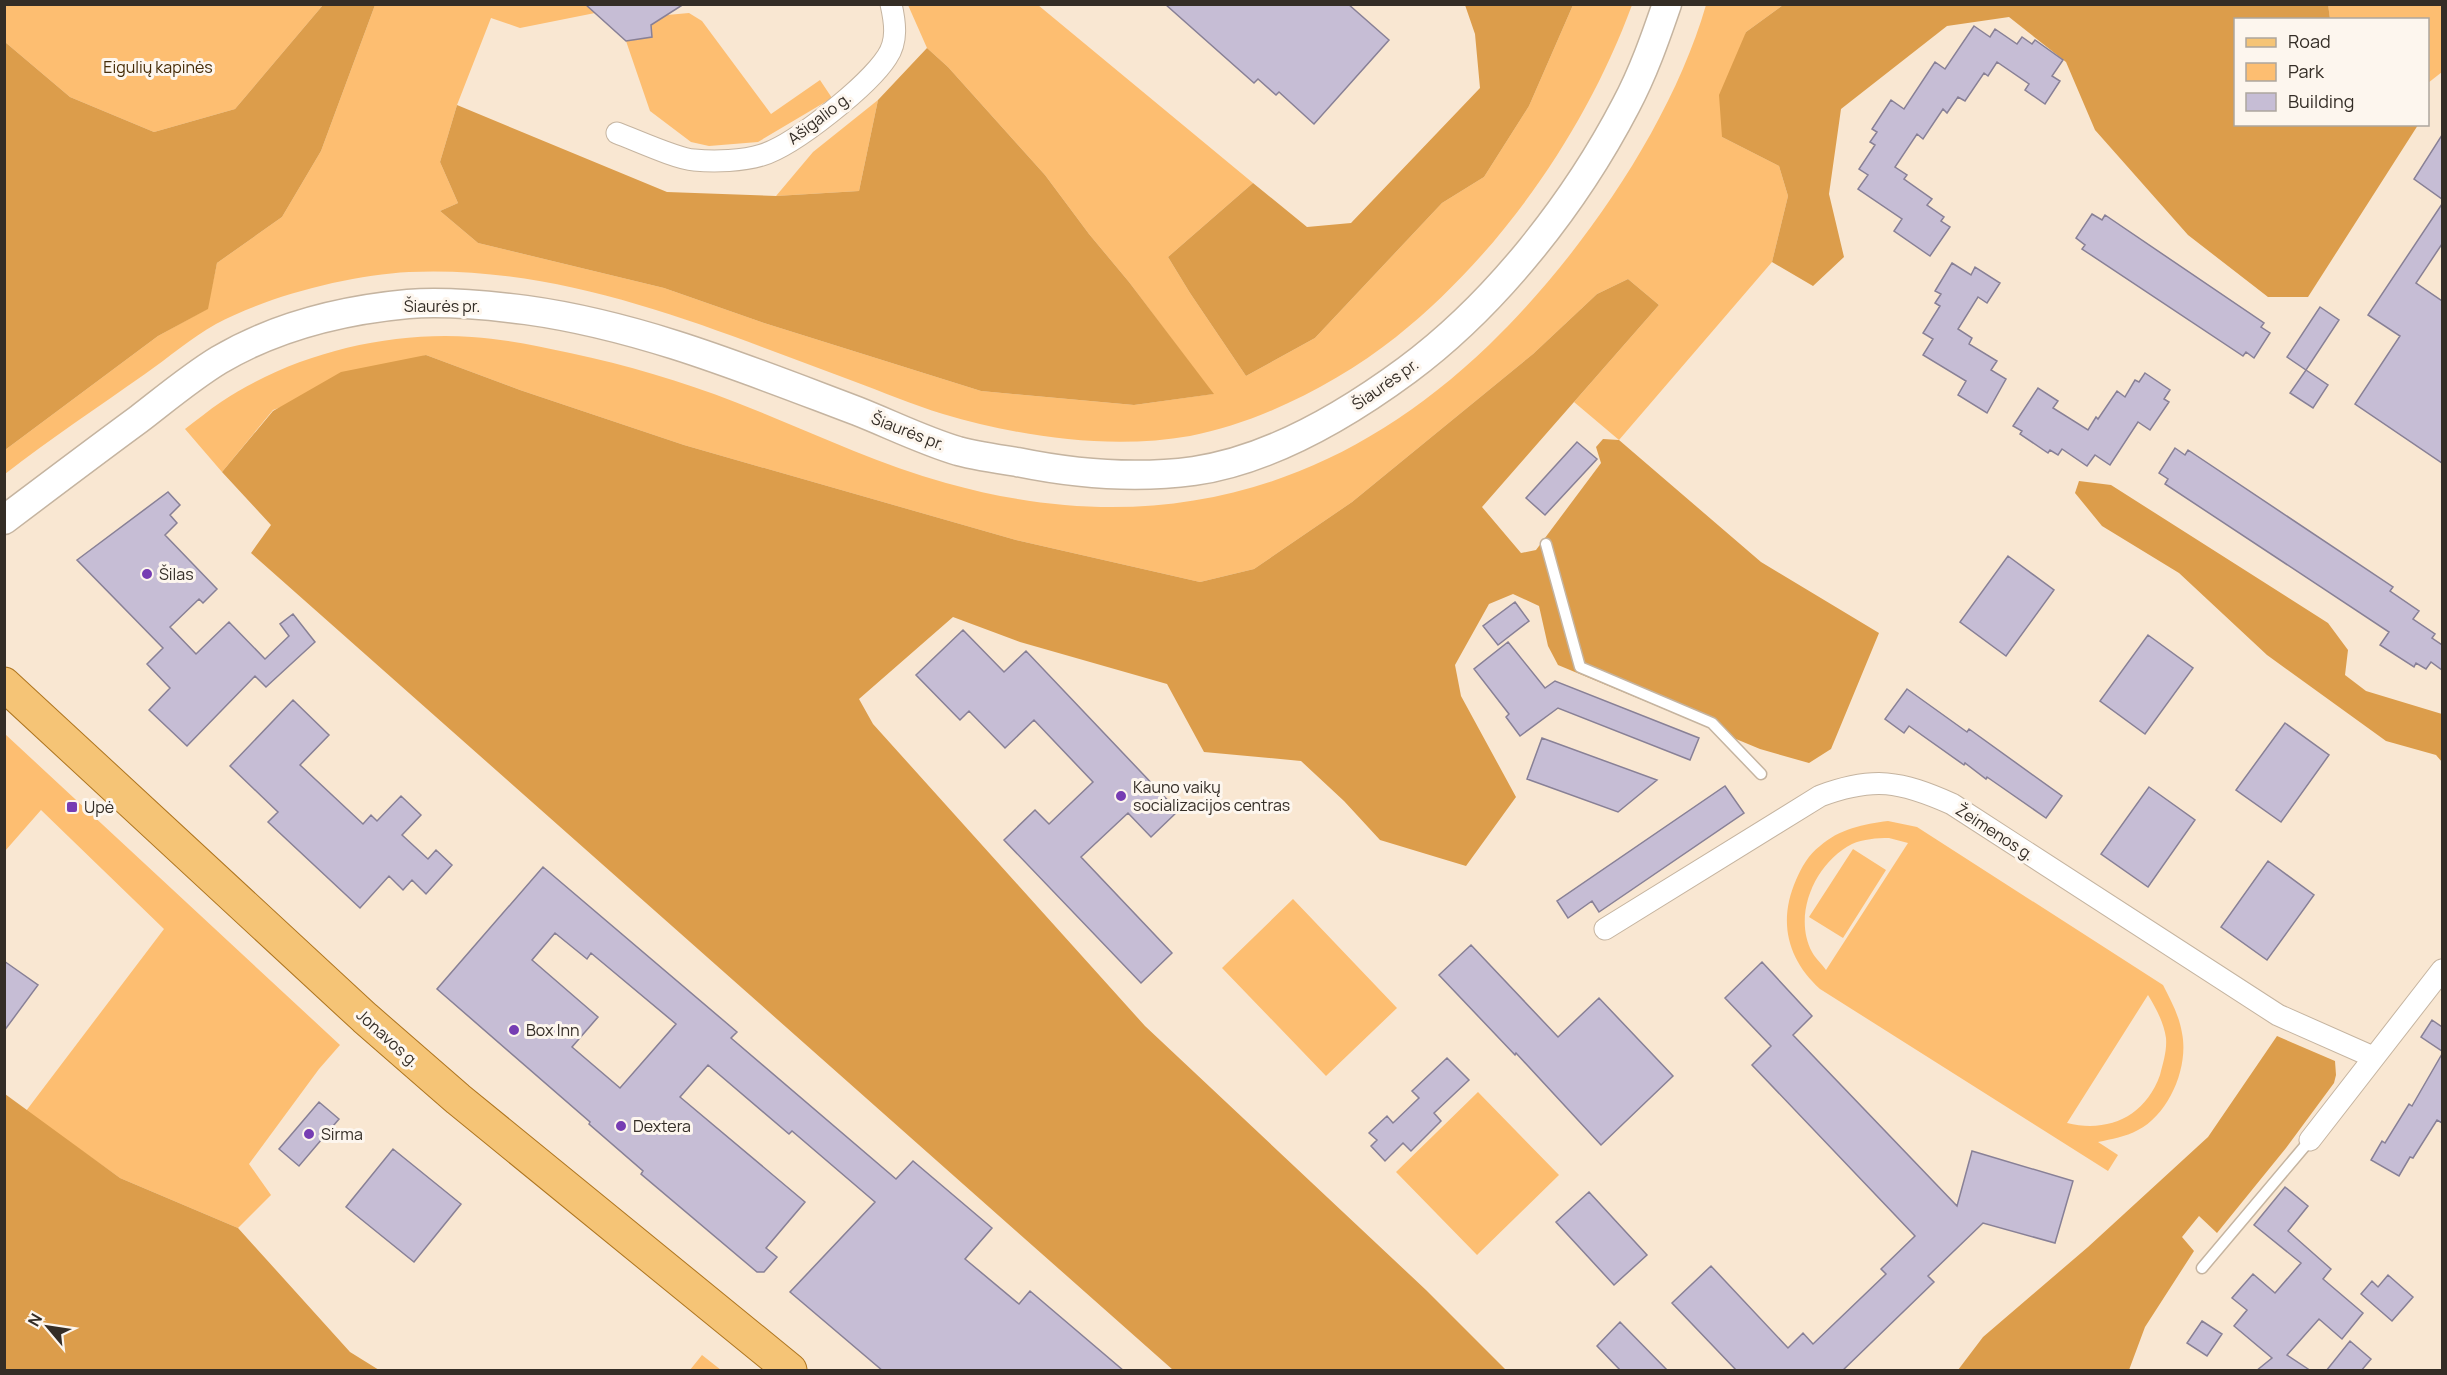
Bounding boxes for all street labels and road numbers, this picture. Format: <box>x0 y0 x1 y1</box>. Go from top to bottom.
street label: Ašigalio g. <box>783 87 855 149</box>
street label: Šiaurės pr. <box>404 295 480 317</box>
street label: Šiaurės pr. <box>1347 353 1423 415</box>
street label: Šiaurės pr. <box>868 407 948 455</box>
street label: Žeimenos g. <box>1951 798 2039 866</box>
street label: Jonavos g. <box>352 1004 424 1072</box>

